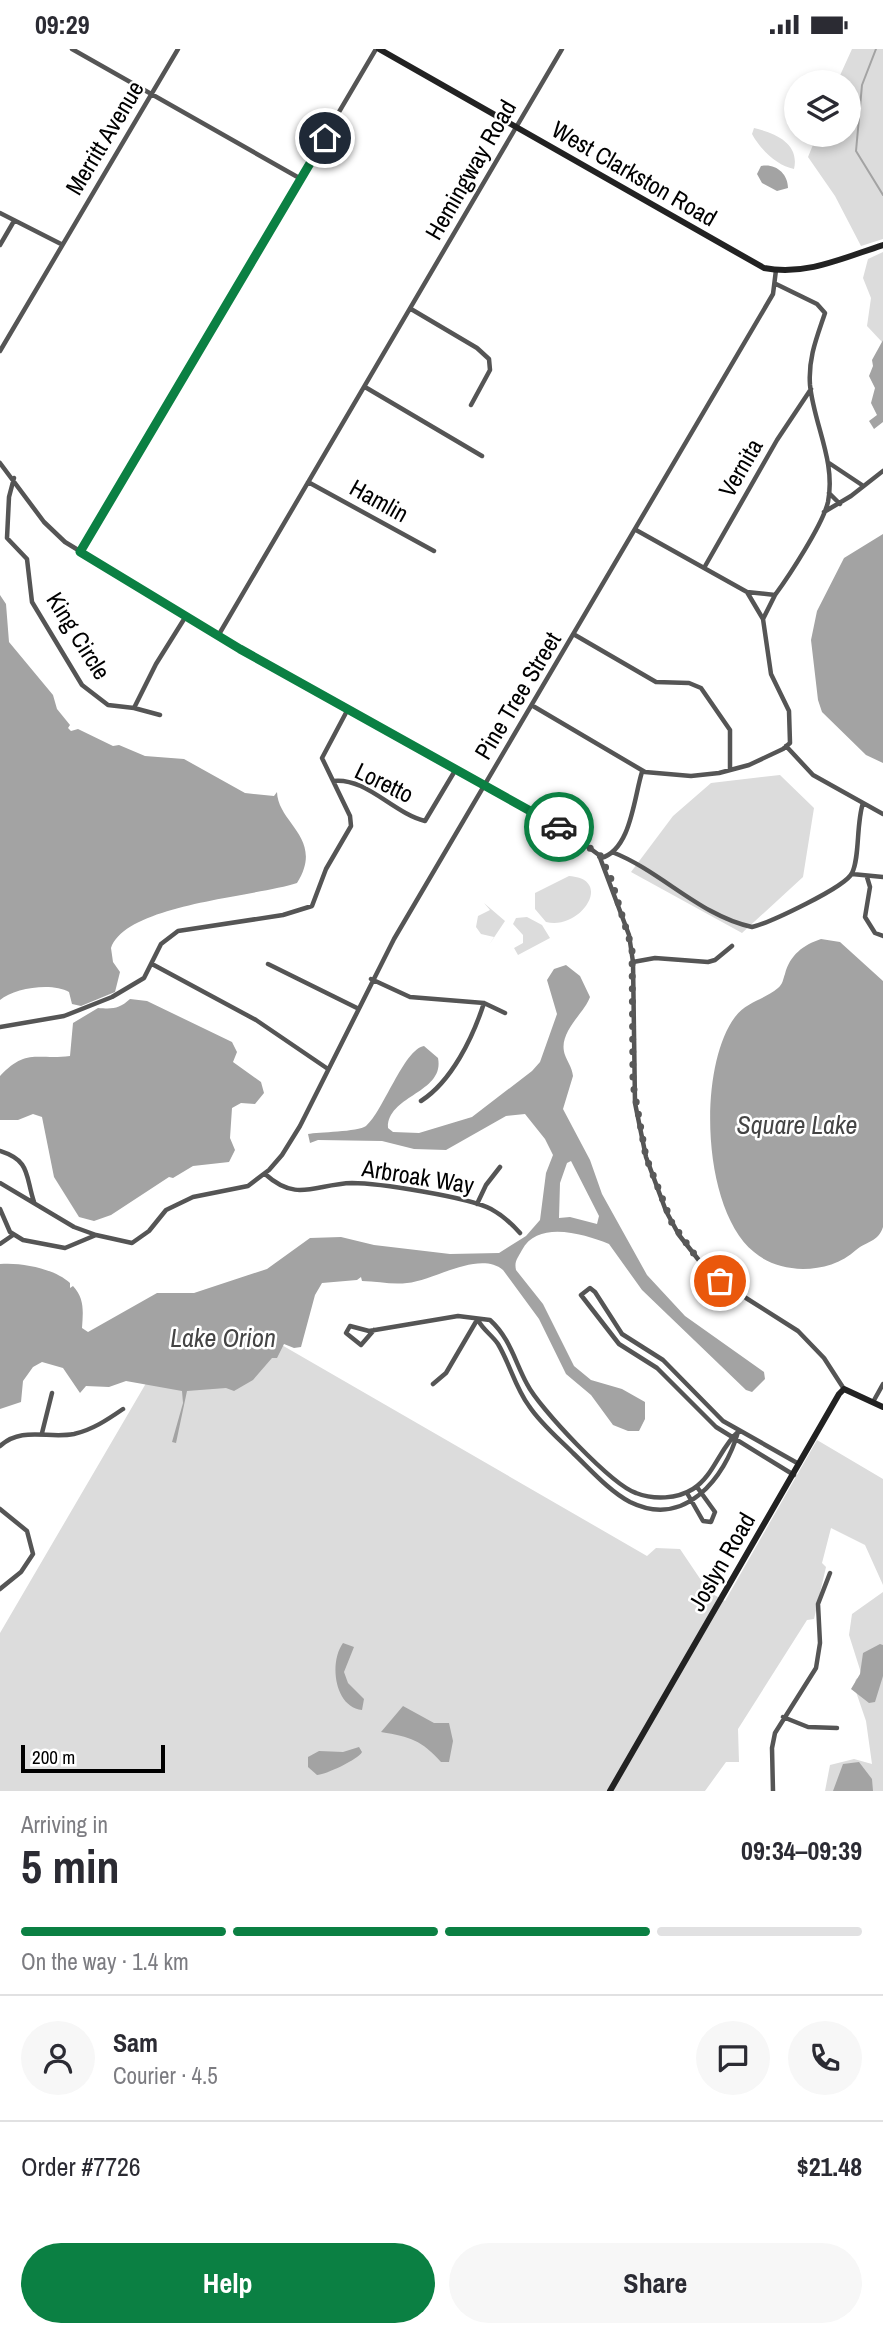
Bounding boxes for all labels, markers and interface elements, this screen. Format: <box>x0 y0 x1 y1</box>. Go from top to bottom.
text: 09:29 <box>35 7 90 42</box>
map controls <box>784 70 861 147</box>
button: layers <box>784 70 861 147</box>
street label: Merritt Avenue <box>58 75 151 200</box>
street label: Hemingway Road <box>417 94 523 245</box>
pin <box>295 108 355 168</box>
street label: West Clarkston Road <box>546 113 723 233</box>
icon: home <box>306 119 344 157</box>
street label: Vernita <box>711 432 770 503</box>
street label: Hamlin <box>344 471 414 529</box>
street label: King Circle <box>39 586 118 685</box>
street label: Pine Tree Street <box>467 625 568 765</box>
street label: Loretto <box>350 754 419 810</box>
courier <box>524 792 594 862</box>
icon: car <box>540 808 578 846</box>
water label: Square Lake <box>737 1107 857 1142</box>
street label: Arbroak Way <box>359 1151 477 1201</box>
pin <box>690 1251 750 1311</box>
icon: bag <box>701 1262 739 1300</box>
water label: Lake Orion <box>170 1320 276 1355</box>
street label: Joslyn Road <box>680 1507 762 1616</box>
scale bar <box>21 1742 164 1774</box>
text: 200 m <box>32 1744 75 1770</box>
text: Arriving in <box>21 1809 108 1840</box>
text: 09:34–09:39 <box>741 1833 862 1868</box>
text: 5 min <box>21 1835 120 1897</box>
text: On the way · 1.4 km <box>21 1946 189 1977</box>
button: person <box>21 2021 95 2095</box>
button: chat <box>696 2021 770 2095</box>
button: phone <box>788 2021 862 2095</box>
text: Sam <box>113 2025 158 2060</box>
text: Courier · 4.5 <box>113 2060 218 2091</box>
text: Order #7726 <box>21 2149 141 2184</box>
text: $21.48 <box>797 2149 862 2184</box>
button: Help <box>21 2243 435 2323</box>
button: Share <box>449 2243 862 2323</box>

